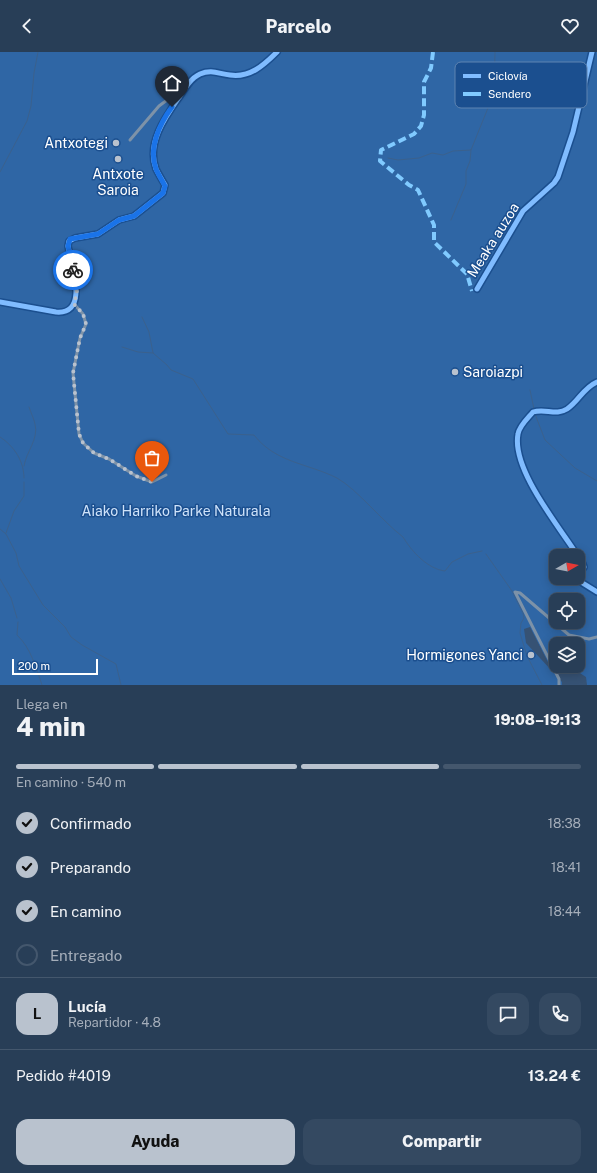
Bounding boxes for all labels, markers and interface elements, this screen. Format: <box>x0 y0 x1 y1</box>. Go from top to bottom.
icon: back <box>16 15 38 37</box>
icon: heart <box>559 15 581 37</box>
text: Parcelo <box>266 16 331 37</box>
legend <box>455 62 587 108</box>
pin <box>155 66 189 107</box>
text: Ciclovía <box>488 70 528 82</box>
icon: home <box>161 72 183 94</box>
text: Sendero <box>488 88 531 100</box>
place label: Antxotegi <box>44 135 108 151</box>
marker: Antxotegi <box>111 138 121 148</box>
marker: Antxote Saroia <box>113 154 123 164</box>
place label: Antxote Saroia <box>92 166 144 198</box>
street label: Meaka auzoa <box>464 200 522 280</box>
courier <box>53 250 93 290</box>
icon: bike <box>62 259 84 281</box>
place label: Saroiazpi <box>463 364 523 380</box>
marker: Saroiazpi <box>450 367 460 377</box>
pin <box>135 441 169 482</box>
icon: bag <box>141 447 163 469</box>
park label: Aiako Harriko Parke Naturala <box>82 503 270 519</box>
north arrow <box>549 549 585 585</box>
map controls <box>549 549 585 673</box>
button: locate <box>549 593 585 629</box>
button: layers <box>549 637 585 673</box>
place label: Hormigones Yanci <box>406 647 523 663</box>
marker: Hormigones Yanci <box>526 650 536 660</box>
scale bar <box>12 657 98 676</box>
text: 200 m <box>18 660 50 672</box>
text: Llega en <box>16 697 67 712</box>
text: 4 min <box>16 711 86 742</box>
text: 19:08–19:13 <box>494 711 581 728</box>
text: En camino · 540 m <box>16 775 126 790</box>
icon: check <box>16 812 38 834</box>
text: Confirmado <box>50 815 131 832</box>
text: 18:38 <box>548 816 581 831</box>
icon: check <box>16 856 38 878</box>
text: Preparando <box>50 859 131 876</box>
text: 18:41 <box>551 860 581 875</box>
icon: check <box>16 900 38 922</box>
text: En camino <box>50 903 122 920</box>
text: 18:44 <box>548 904 581 919</box>
text: Entregado <box>50 947 122 964</box>
button: chat <box>487 993 529 1035</box>
button: phone <box>539 993 581 1035</box>
text: Lucía <box>68 998 106 1015</box>
text: L <box>33 1005 41 1022</box>
text: Repartidor · 4.8 <box>68 1015 161 1030</box>
text: Pedido #4019 <box>16 1067 111 1084</box>
text: 13.24 € <box>528 1067 581 1084</box>
button: Ayuda <box>16 1119 295 1165</box>
button: Compartir <box>303 1119 581 1165</box>

